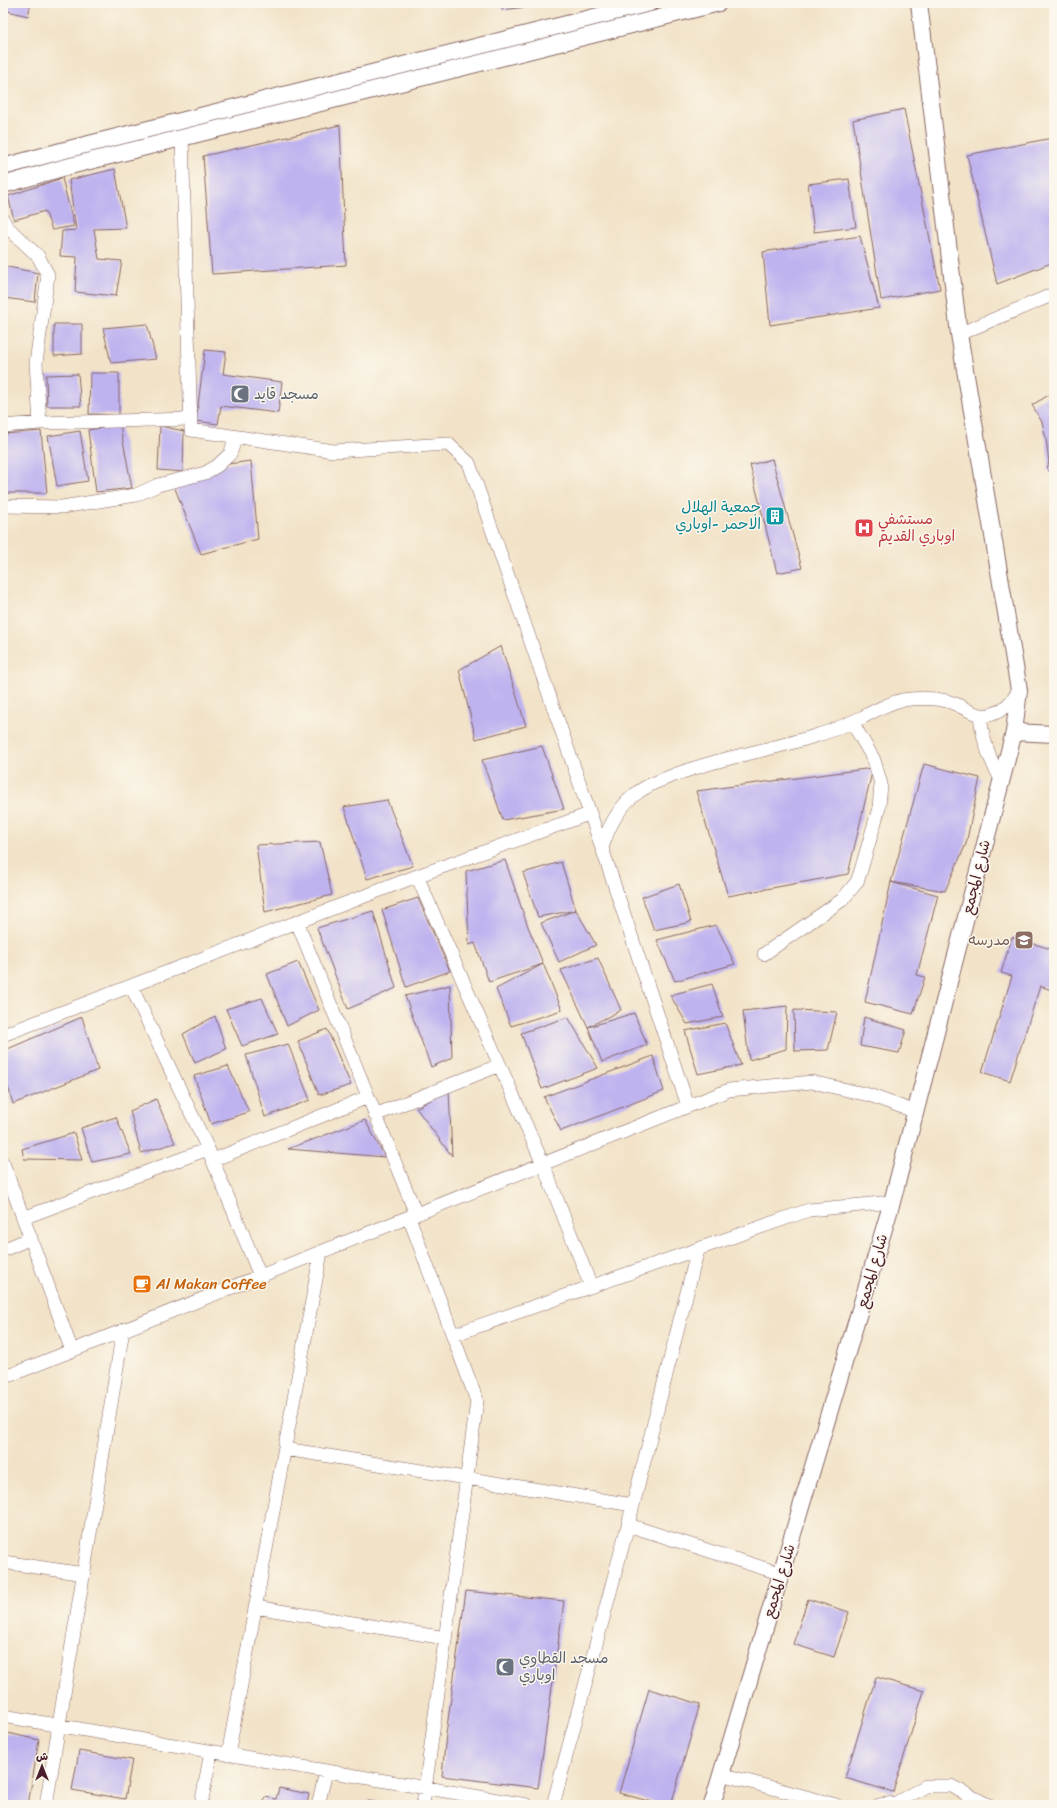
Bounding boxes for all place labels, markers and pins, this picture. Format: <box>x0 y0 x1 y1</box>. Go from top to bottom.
place label: مسجد قايد <box>254 381 319 407</box>
mosque icon: مسجد قايد <box>229 383 251 405</box>
place label: جمعية الهلال الاحمر -اوباري <box>675 494 761 537</box>
building icon: جمعية الهلال الاحمر -اوباري <box>764 505 786 527</box>
place label: مستشفي اوباري القديم <box>878 506 955 549</box>
hospital icon: مستشفي اوباري القديم <box>853 517 875 539</box>
place label: مدرسه <box>969 927 1010 953</box>
school or university icon: مدرسه <box>1013 929 1035 951</box>
place label: Al Makan Coffee <box>155 1271 267 1297</box>
cafe icon: Al Makan Coffee <box>131 1273 153 1295</box>
place label: مسجد القطاوي اوباري <box>519 1645 609 1688</box>
mosque icon: مسجد القطاوي اوباري <box>494 1656 516 1678</box>

